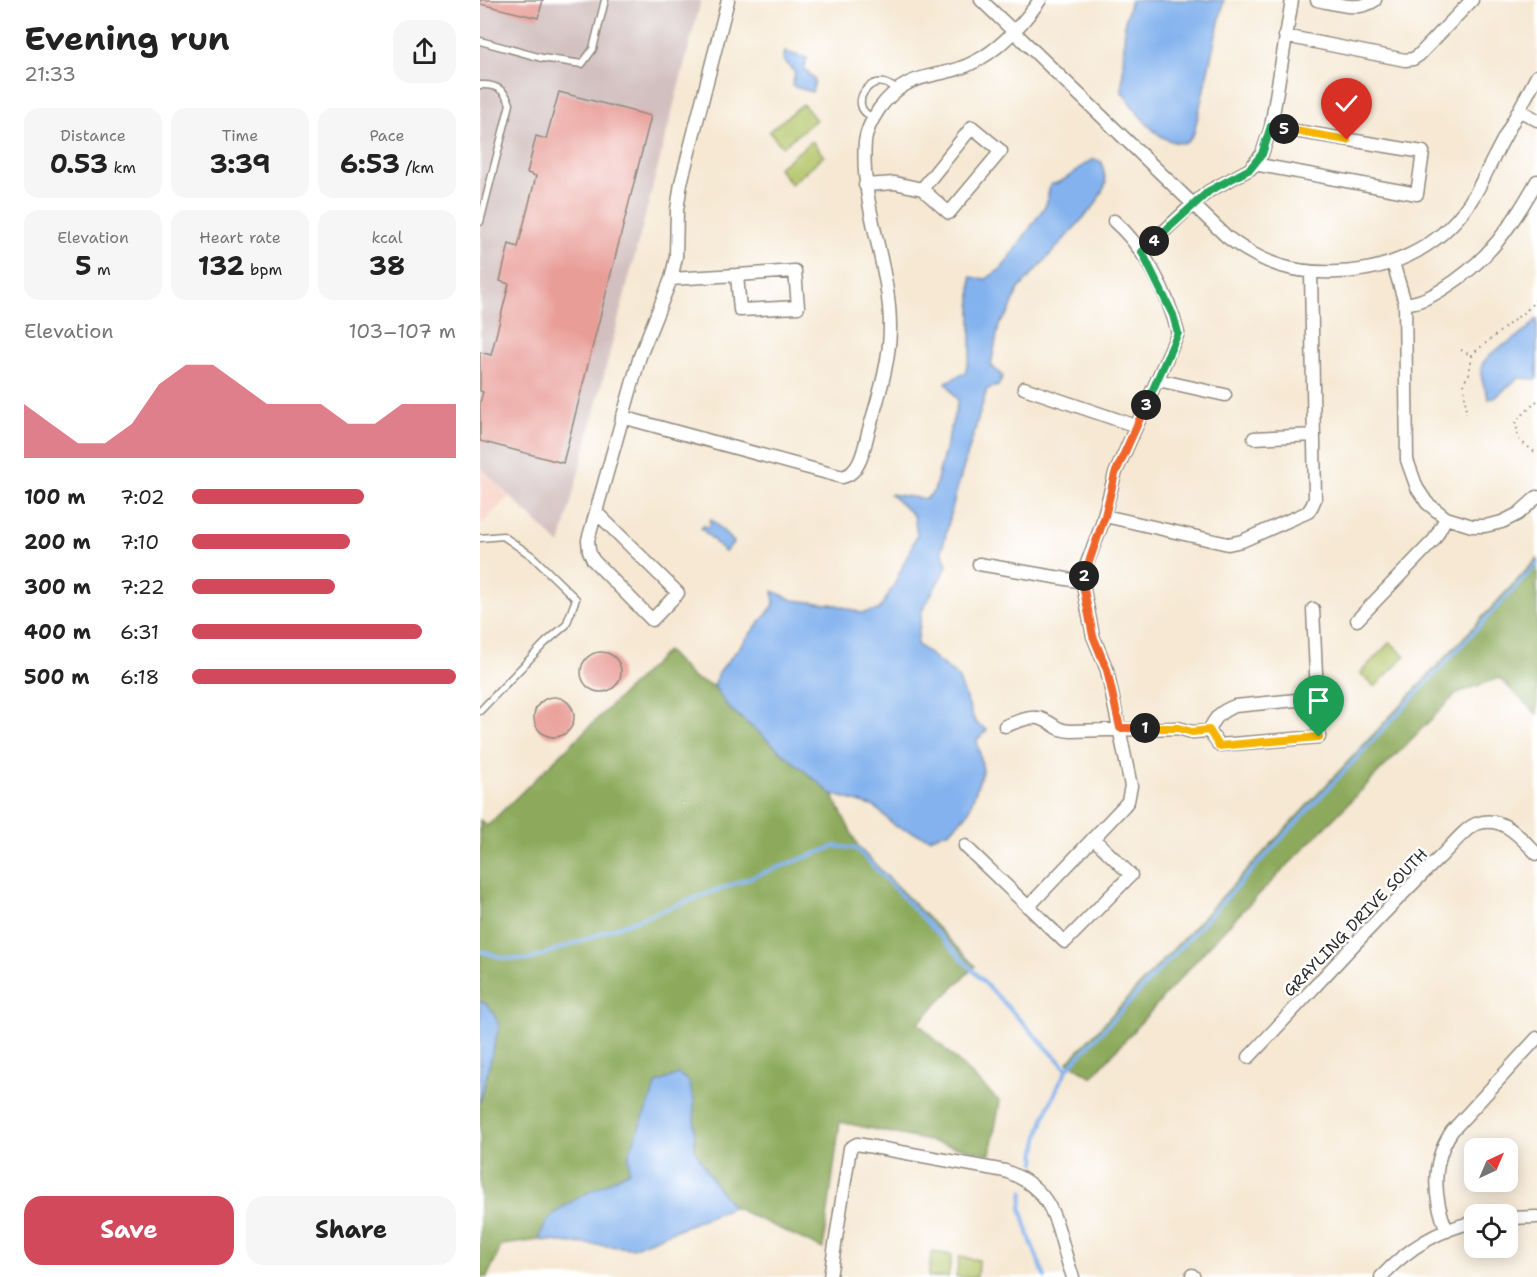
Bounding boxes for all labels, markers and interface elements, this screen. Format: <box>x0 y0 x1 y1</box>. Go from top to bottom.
text: Evening run <box>24 16 230 61</box>
button: share <box>393 20 456 83</box>
text: 21:33 <box>24 61 76 87</box>
pin <box>1321 78 1372 140</box>
icon: check <box>1330 87 1363 120</box>
pin: 5 <box>1269 114 1299 144</box>
text: 5 <box>1279 118 1289 139</box>
text: Distance <box>60 125 126 146</box>
text: Time <box>222 125 258 146</box>
text: Pace <box>369 125 405 146</box>
text: 0.53 <box>50 146 108 181</box>
text: 3:39 <box>210 146 270 181</box>
text: 6:53 <box>340 146 400 181</box>
text: km <box>108 157 136 178</box>
text: /km <box>400 157 434 178</box>
pin: 4 <box>1139 226 1169 256</box>
text: Elevation <box>57 227 129 248</box>
text: Heart rate <box>199 227 281 248</box>
text: kcal <box>371 227 403 248</box>
text: 4 <box>1148 230 1160 251</box>
text: 5 <box>75 248 92 283</box>
text: 132 <box>198 248 245 283</box>
text: 38 <box>369 248 405 283</box>
text: m <box>92 259 111 280</box>
text: bpm <box>245 259 282 280</box>
text: Elevation <box>24 318 114 344</box>
text: 103–107 m <box>348 318 456 344</box>
pin: 3 <box>1131 390 1161 420</box>
text: 3 <box>1140 394 1152 415</box>
text: 100 m <box>24 484 86 510</box>
text: 7:02 <box>120 484 165 510</box>
text: 200 m <box>24 529 91 555</box>
text: 7:10 <box>120 529 159 555</box>
pin: 2 <box>1069 561 1099 591</box>
text: 2 <box>1078 565 1090 586</box>
text: 300 m <box>24 574 91 600</box>
text: 7:22 <box>120 574 165 600</box>
text: 400 m <box>24 619 91 645</box>
text: 6:31 <box>120 619 159 645</box>
text: 500 m <box>24 664 90 690</box>
text: 6:18 <box>120 664 159 690</box>
pin <box>1293 675 1344 737</box>
icon: arrive <box>1302 684 1335 717</box>
pin: 1 <box>1130 713 1160 743</box>
text: 1 <box>1141 717 1149 738</box>
street label: GRAYLING DRIVE SOUTH <box>1279 844 1432 1001</box>
north arrow <box>1464 1138 1518 1192</box>
map controls <box>1464 1138 1518 1258</box>
button: Save <box>24 1196 234 1265</box>
button: Share <box>246 1196 456 1265</box>
button: locate <box>1464 1204 1518 1258</box>

